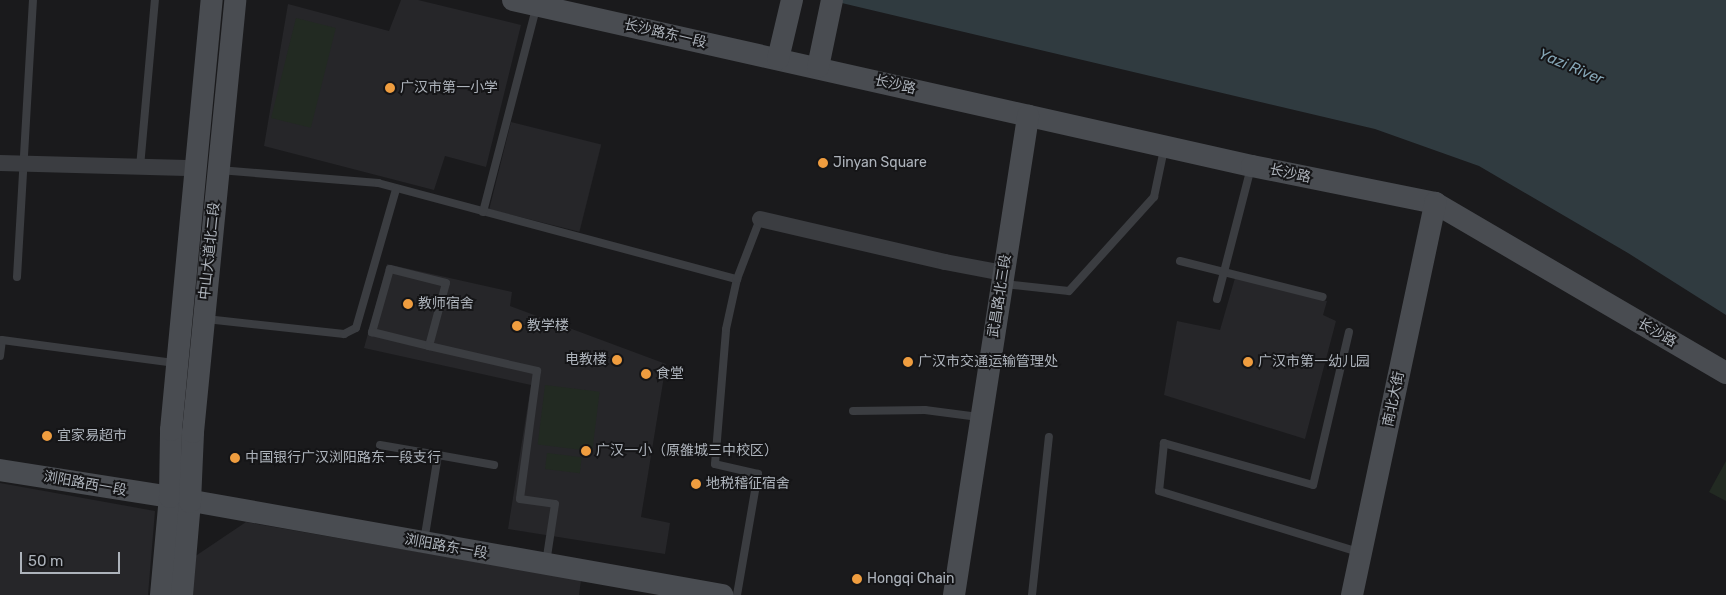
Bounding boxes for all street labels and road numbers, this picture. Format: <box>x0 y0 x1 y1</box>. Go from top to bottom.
street label: 长沙路东一段 <box>622 16 708 52</box>
street label: 长沙路 <box>873 72 917 98</box>
street label: 长沙路 <box>1268 161 1312 187</box>
street label: 中山大道北二段 <box>197 201 223 301</box>
street label: 武昌路北三段 <box>985 253 1015 339</box>
street label: 长沙路 <box>1635 315 1679 351</box>
street label: 南北大街 <box>1380 370 1408 428</box>
street label: 浏阳路西一段 <box>42 468 128 500</box>
street label: 浏阳路东一段 <box>403 531 489 563</box>

